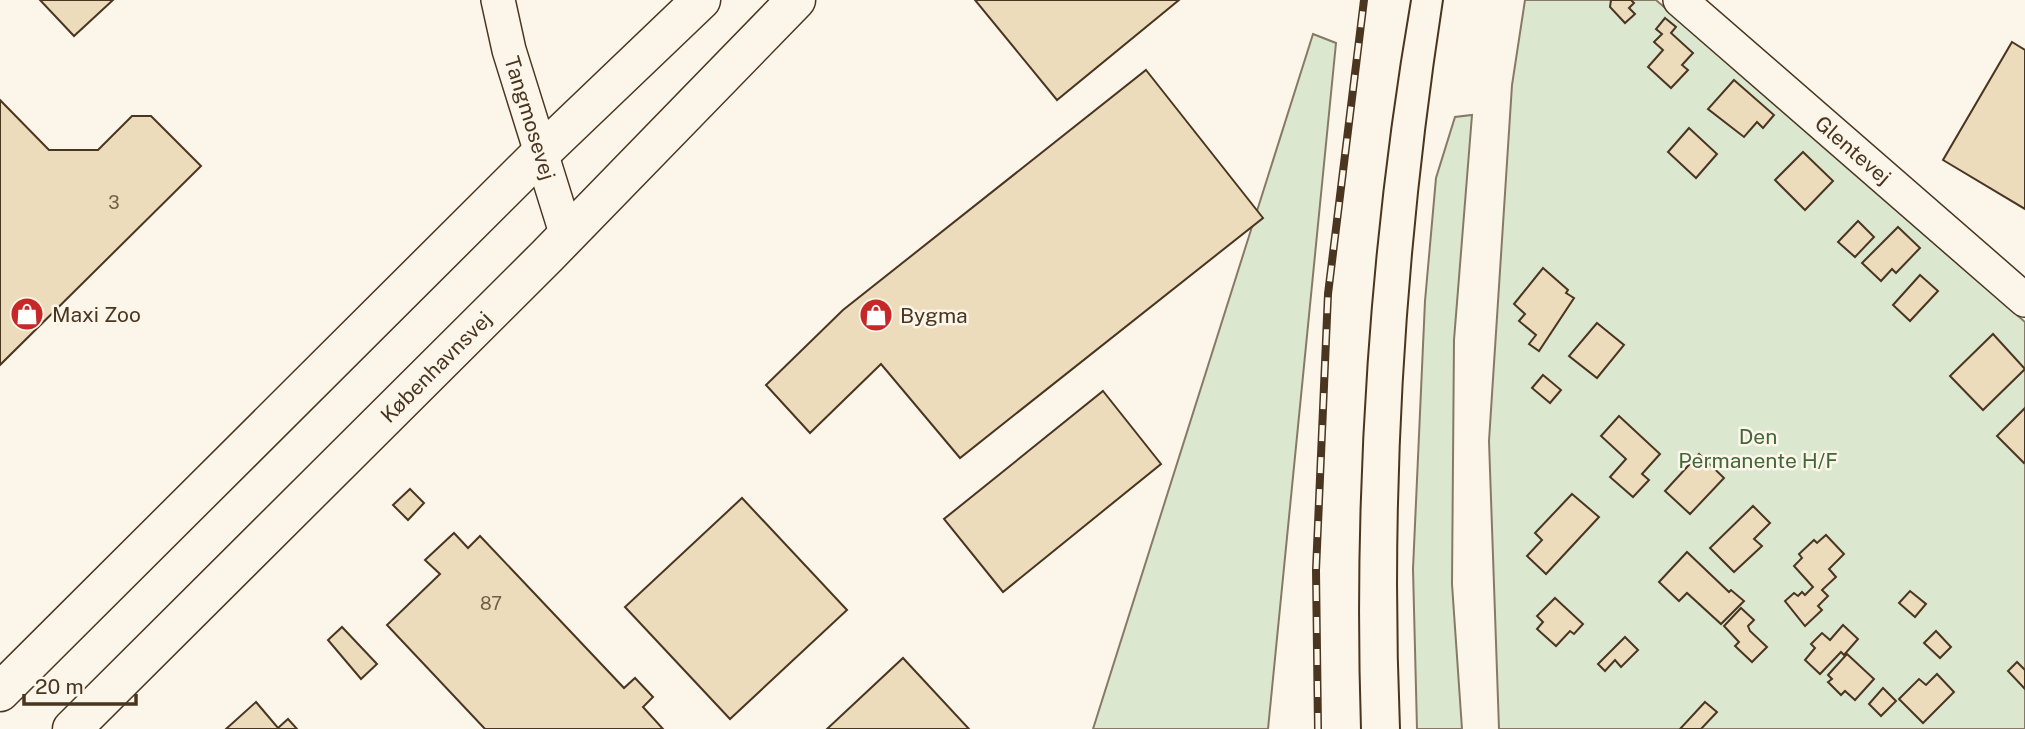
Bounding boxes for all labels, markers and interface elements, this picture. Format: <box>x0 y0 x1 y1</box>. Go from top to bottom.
street label: Tangmosevej <box>499 53 561 183</box>
street label: Glentevej <box>1810 110 1896 190</box>
house number: 3 <box>108 192 120 213</box>
shop icon: Maxi Zoo <box>8 295 46 333</box>
shop icon: Bygma <box>857 296 895 334</box>
place label: Maxi Zoo <box>52 302 141 327</box>
place label: Bygma <box>900 303 968 328</box>
street label: Københavnsvej <box>375 306 497 428</box>
park label: Den Permanente H/F <box>1678 424 1838 473</box>
house number: 87 <box>480 593 502 614</box>
scale bar <box>24 662 136 706</box>
text: 20 m <box>35 674 84 699</box>

